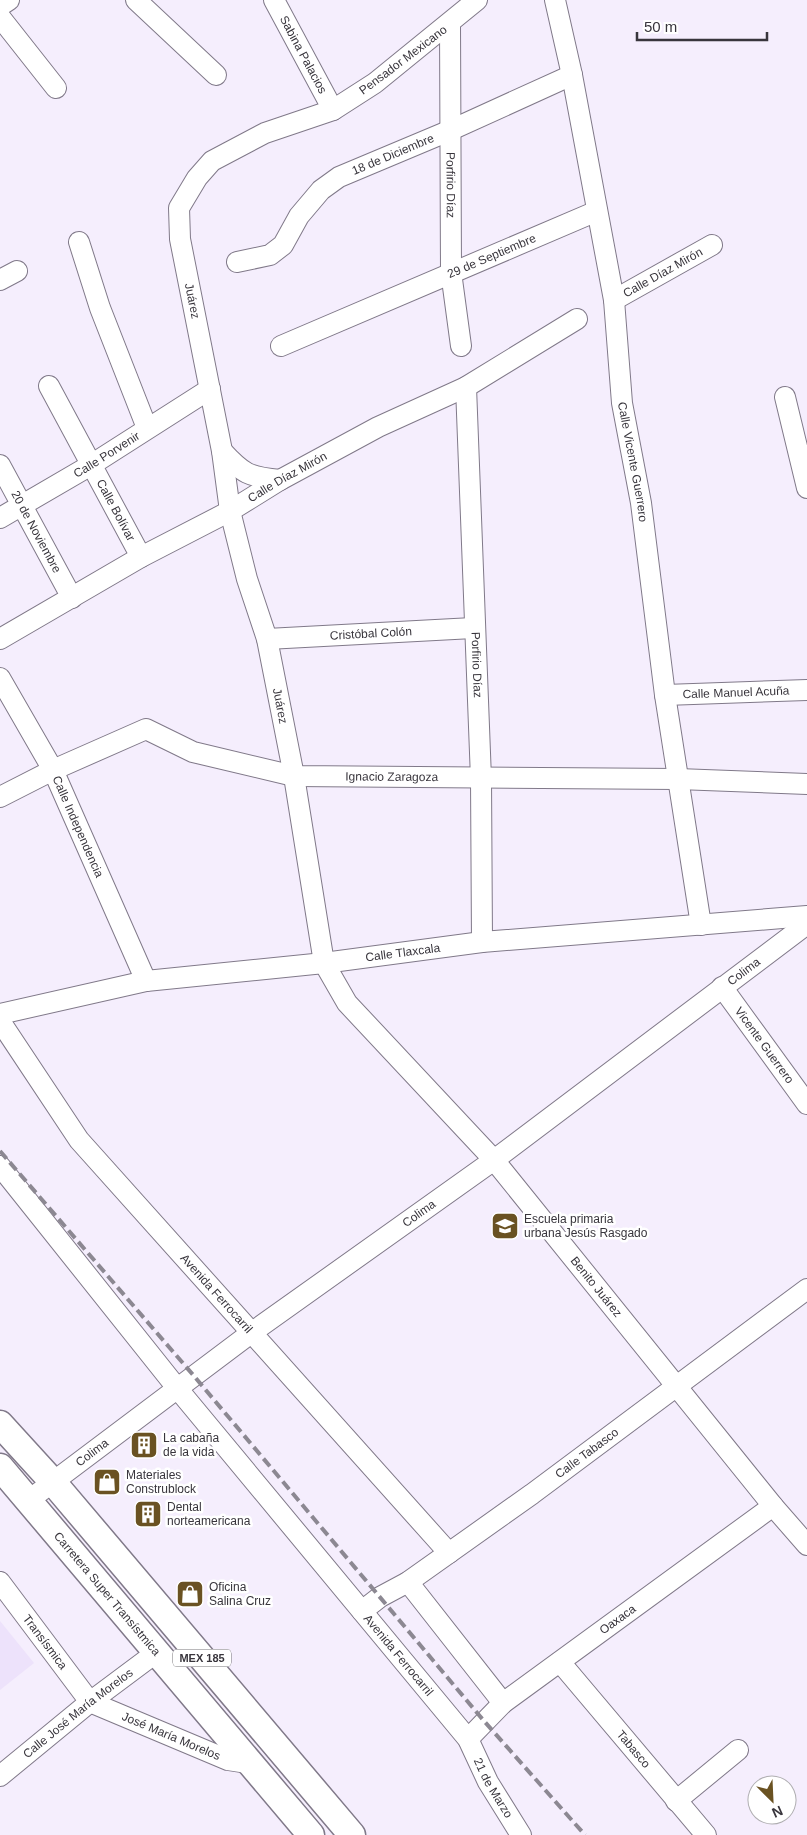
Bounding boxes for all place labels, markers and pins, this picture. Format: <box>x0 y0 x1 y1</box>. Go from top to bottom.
school or university icon: Escuela primaria urbana Jesús Rasgado <box>490 1211 520 1241</box>
place label: Escuela primaria urbana Jesús Rasgado <box>524 1212 648 1240</box>
building icon: La cabaña de la vida <box>129 1430 159 1460</box>
place label: La cabaña de la vida <box>163 1431 219 1459</box>
shop icon: Materiales Construblock <box>92 1467 122 1497</box>
place label: Materiales Construblock <box>126 1468 197 1496</box>
building icon: Dental norteamericana <box>133 1499 163 1529</box>
place label: Dental norteamericana <box>167 1500 251 1528</box>
shop icon: Oficina Salina Cruz <box>175 1579 205 1609</box>
place label: Oficina Salina Cruz <box>209 1580 271 1608</box>

